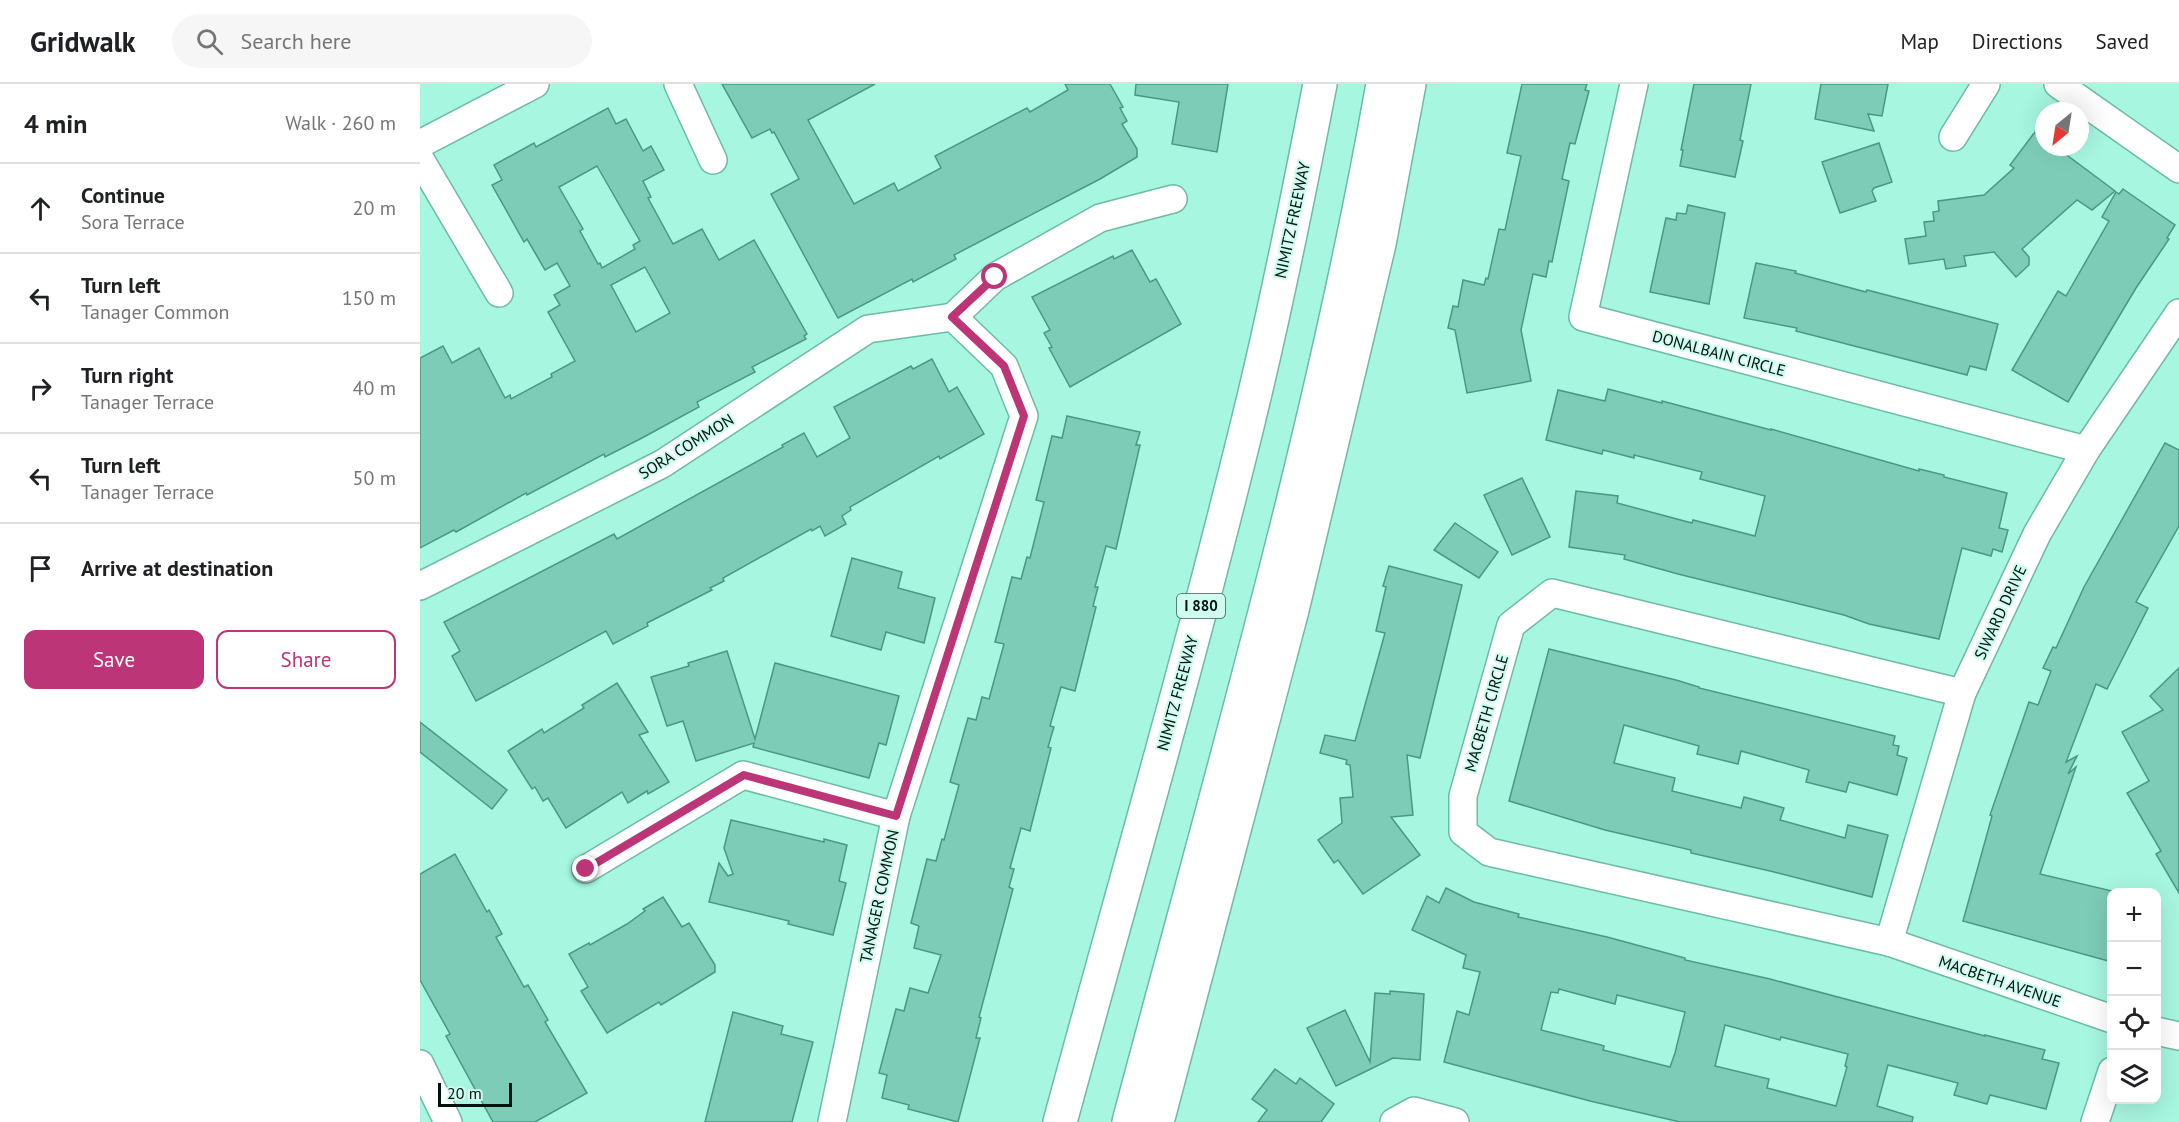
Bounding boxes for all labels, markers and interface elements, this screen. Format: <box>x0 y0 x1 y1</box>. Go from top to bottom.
search box <box>172 14 592 68</box>
text: Gridwalk <box>30 23 136 60</box>
icon: search <box>193 25 226 58</box>
text: Search here <box>241 27 352 55</box>
text: Map <box>1900 28 1939 55</box>
text: Directions <box>1972 28 2063 55</box>
text: Saved <box>2096 28 2149 55</box>
north arrow <box>2035 102 2089 156</box>
text: 4 min <box>24 107 87 140</box>
text: Walk · 260 m <box>285 110 396 136</box>
street label: NIMITZ FREEWAY <box>1270 160 1314 280</box>
text: Continue <box>81 181 165 209</box>
icon: ahead <box>24 192 57 225</box>
text: 20 m <box>353 195 396 221</box>
text: Sora Terrace <box>81 209 185 235</box>
route start <box>981 263 1007 289</box>
text: Turn left <box>81 271 161 299</box>
icon: left <box>24 282 57 315</box>
text: 150 m <box>342 285 396 311</box>
text: Tanager Common <box>81 299 229 325</box>
street label: DONALBAIN CIRCLE <box>1650 326 1788 380</box>
text: Turn right <box>81 361 173 389</box>
icon: right <box>24 372 57 405</box>
text: 40 m <box>353 375 396 401</box>
text: Tanager Terrace <box>81 389 214 415</box>
street label: SORA COMMON <box>635 409 737 483</box>
text: Turn left <box>81 451 161 479</box>
icon: left <box>24 462 57 495</box>
text: 50 m <box>353 465 396 491</box>
text: Tanager Terrace <box>81 479 214 505</box>
icon: arrive <box>24 552 57 585</box>
text: Arrive at destination <box>81 554 273 582</box>
street label: SIWARD DRIVE <box>1969 562 2031 662</box>
road number: I 880 <box>1177 594 1225 618</box>
button: Save <box>24 630 204 689</box>
button: Share <box>216 630 396 689</box>
street label: NIMITZ FREEWAY <box>1152 633 1202 753</box>
street label: MACBETH CIRCLE <box>1460 652 1512 774</box>
street label: TANAGER COMMON <box>855 828 903 964</box>
route end <box>572 855 598 881</box>
map controls <box>2107 888 2161 1104</box>
button: + <box>2107 888 2161 942</box>
button: − <box>2107 942 2161 996</box>
street label: MACBETH AVENUE <box>1936 951 2064 1011</box>
button: locate <box>2107 996 2161 1050</box>
button: layers <box>2107 1050 2161 1104</box>
scale bar <box>438 1080 512 1108</box>
text: 20 m <box>447 1083 482 1103</box>

